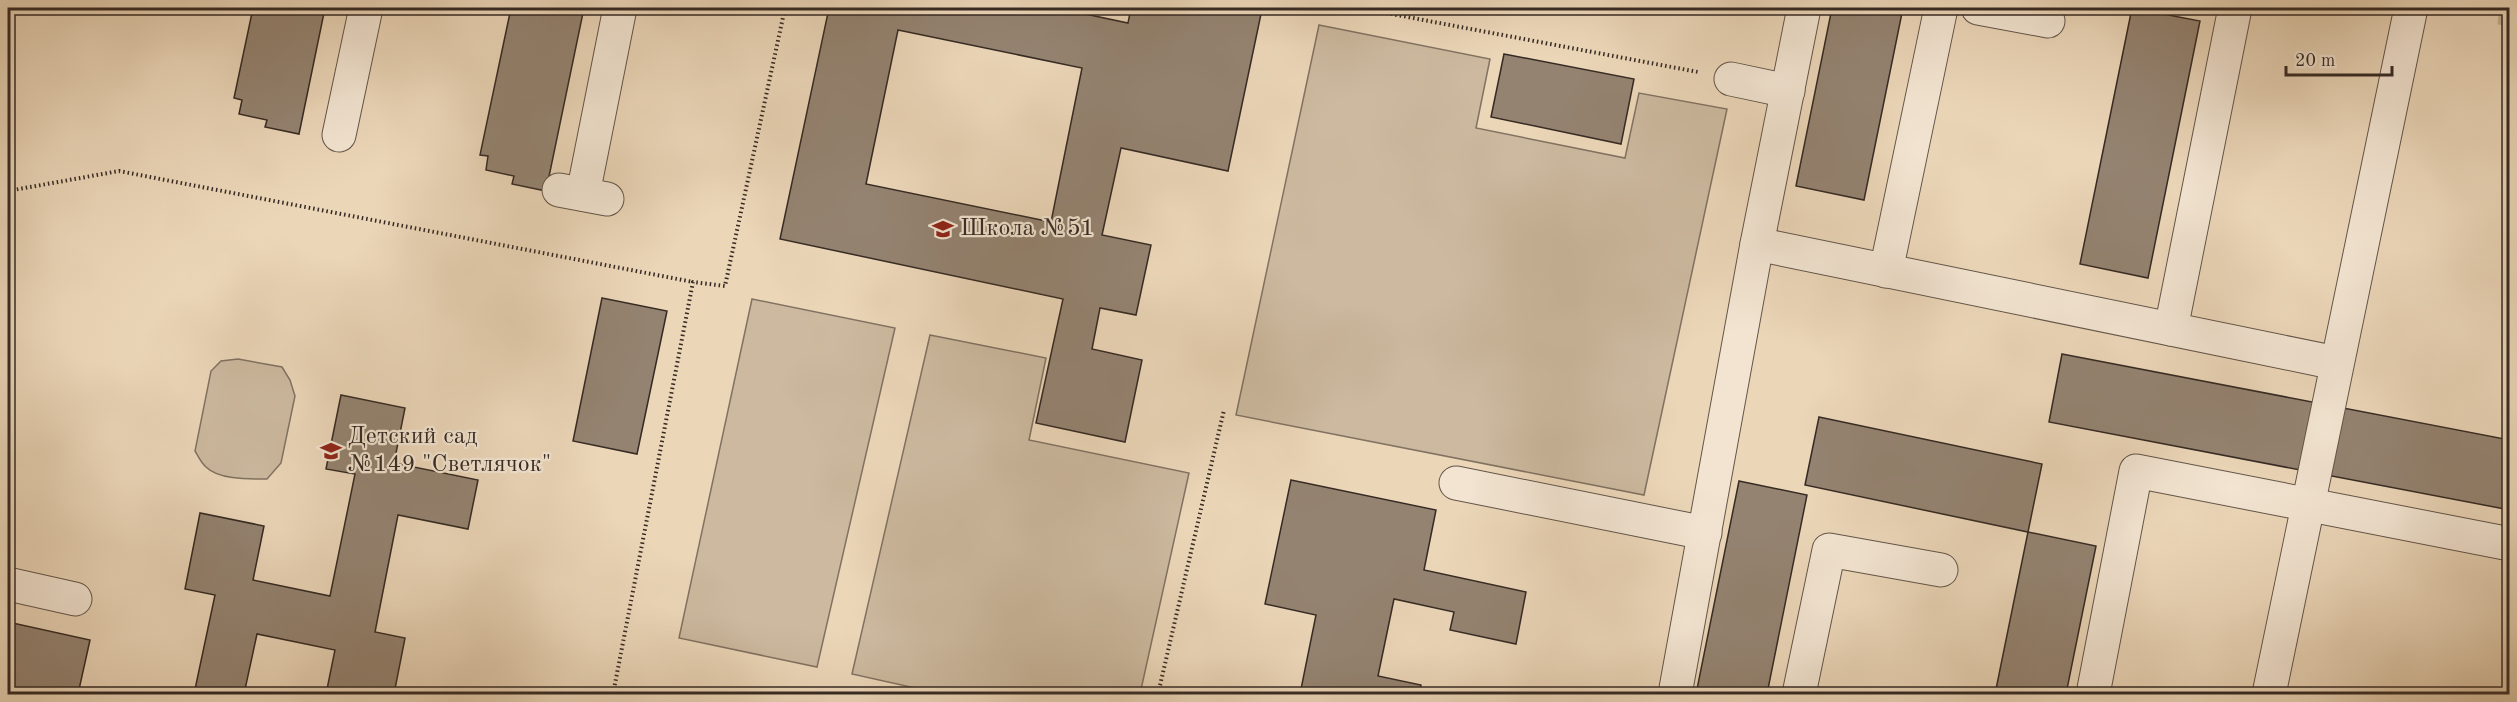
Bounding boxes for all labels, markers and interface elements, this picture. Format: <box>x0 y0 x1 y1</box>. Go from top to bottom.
scale bar <box>2286 39 2392 77</box>
text: 20 m <box>2295 52 2335 70</box>
school or university icon: Школа №51 <box>931 217 955 241</box>
place label: Школа №51 <box>960 217 1095 241</box>
place label: Детский сад №149 "Светлячок" <box>348 425 551 477</box>
school or university icon: Детский сад №149 "Светлячок" <box>319 439 343 463</box>

